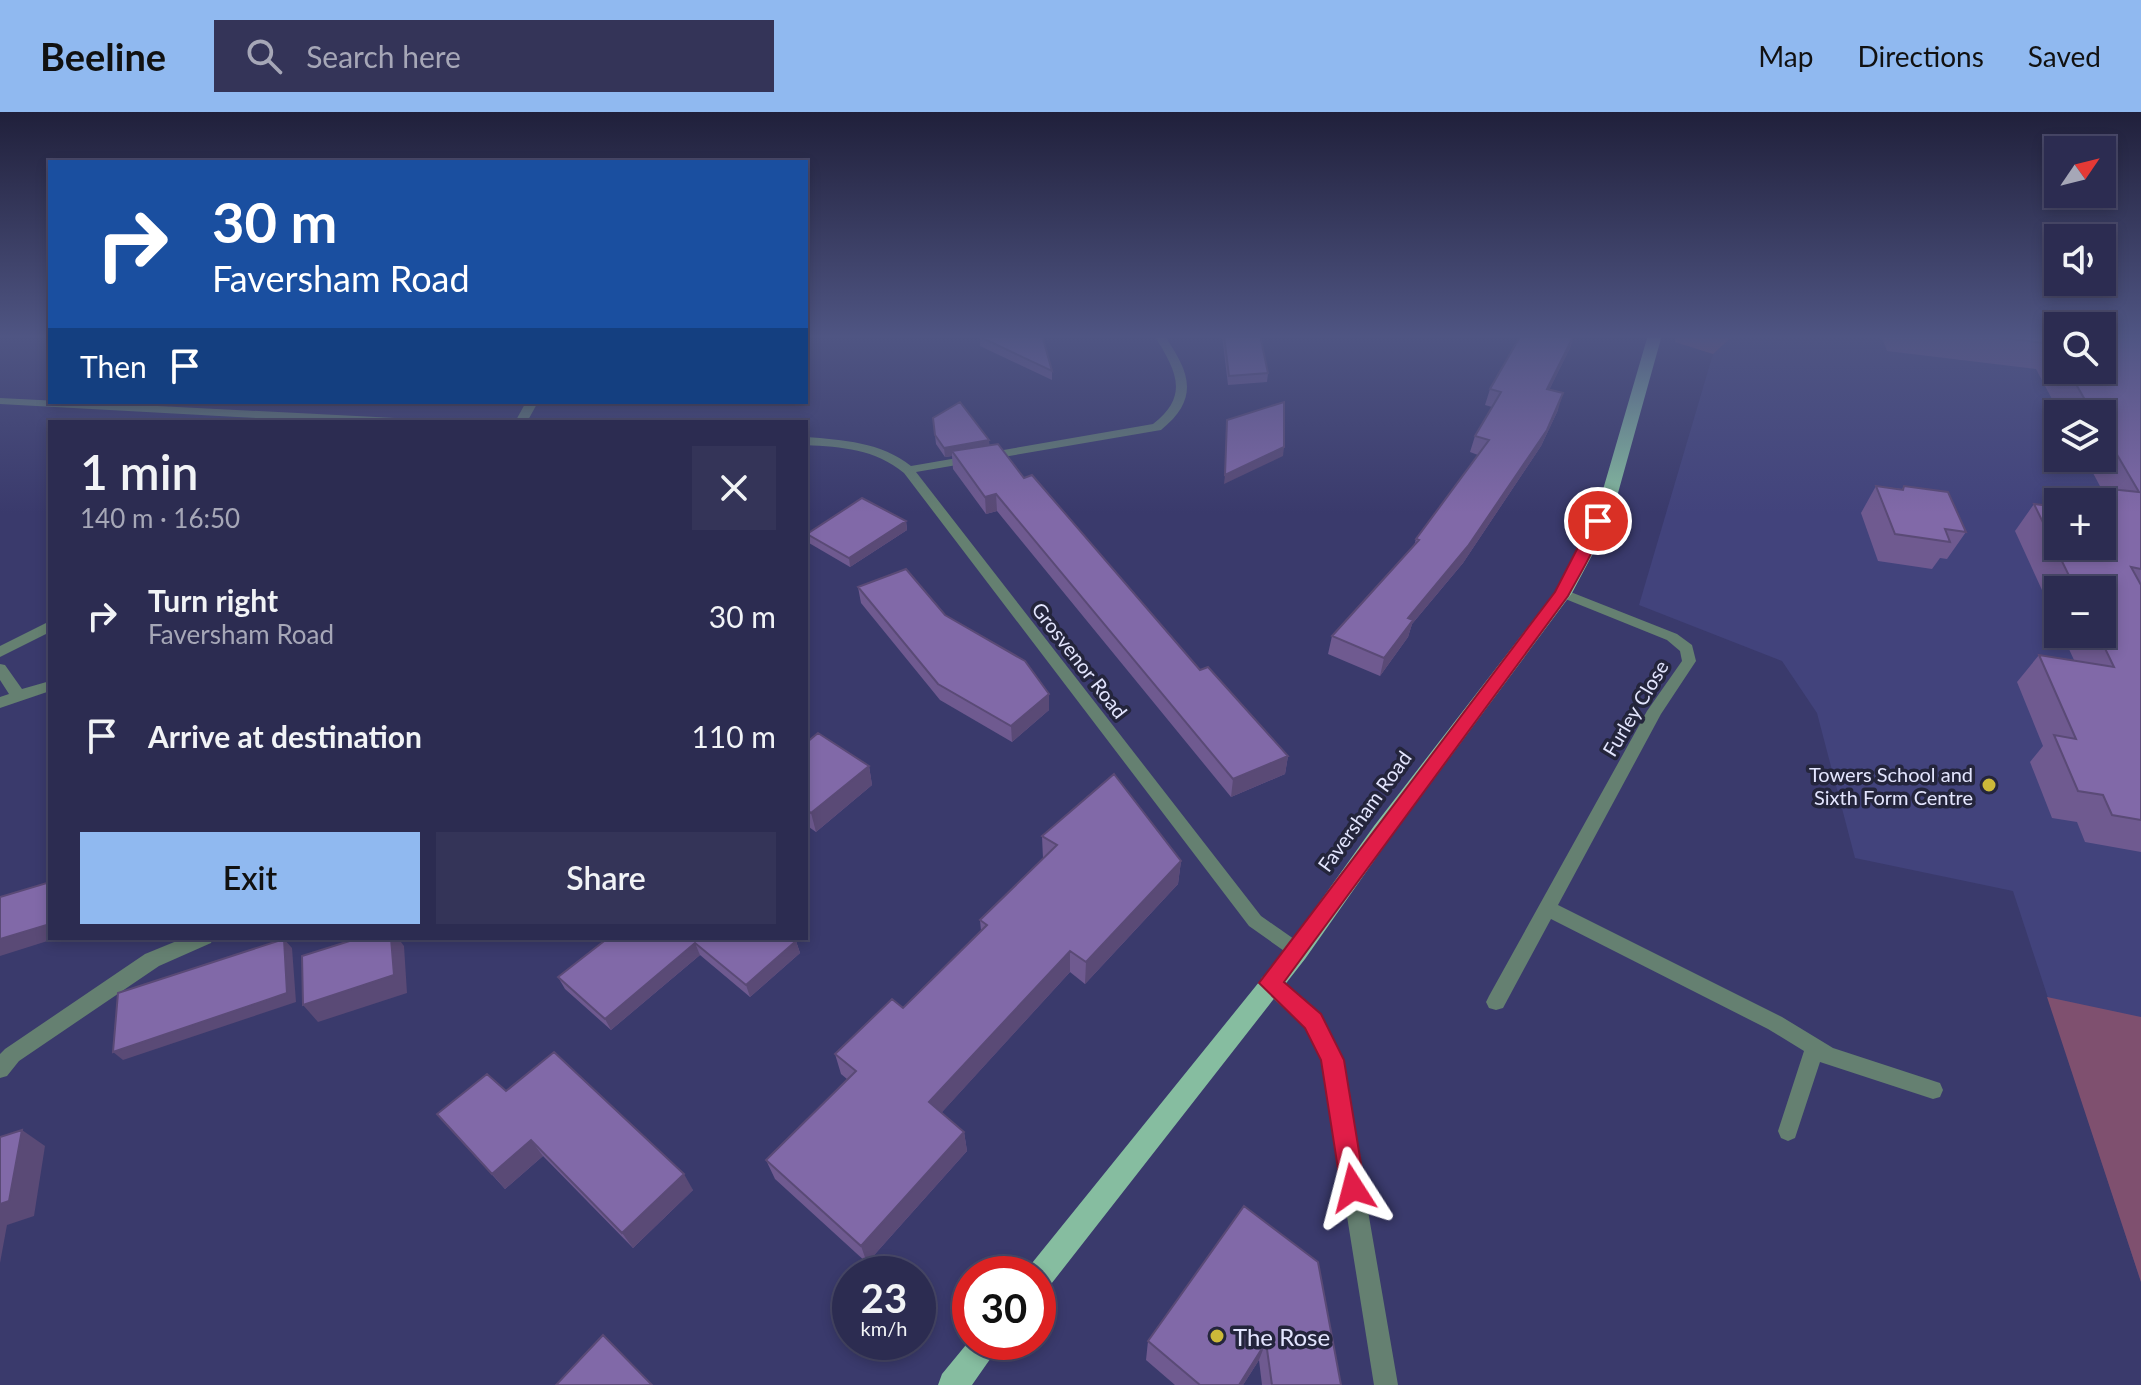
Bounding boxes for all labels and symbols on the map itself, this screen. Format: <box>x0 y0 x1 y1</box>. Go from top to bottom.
north arrow <box>2044 136 2116 208</box>
pin <box>1564 487 1632 555</box>
street label: Grosvenor Road <box>1027 597 1133 723</box>
street label: Furley Close <box>1597 656 1673 760</box>
street label: Faversham Road <box>1312 746 1416 876</box>
place label: Towers School and Sixth Form Centre <box>1809 762 1973 809</box>
marker: Towers School and Sixth Form Centre <box>1980 776 1998 794</box>
position arrow <box>1311 1146 1395 1230</box>
speed limit sign: 30 <box>952 1256 1056 1360</box>
place label: The Rose <box>1233 1322 1330 1351</box>
marker: The Rose <box>1208 1327 1226 1345</box>

